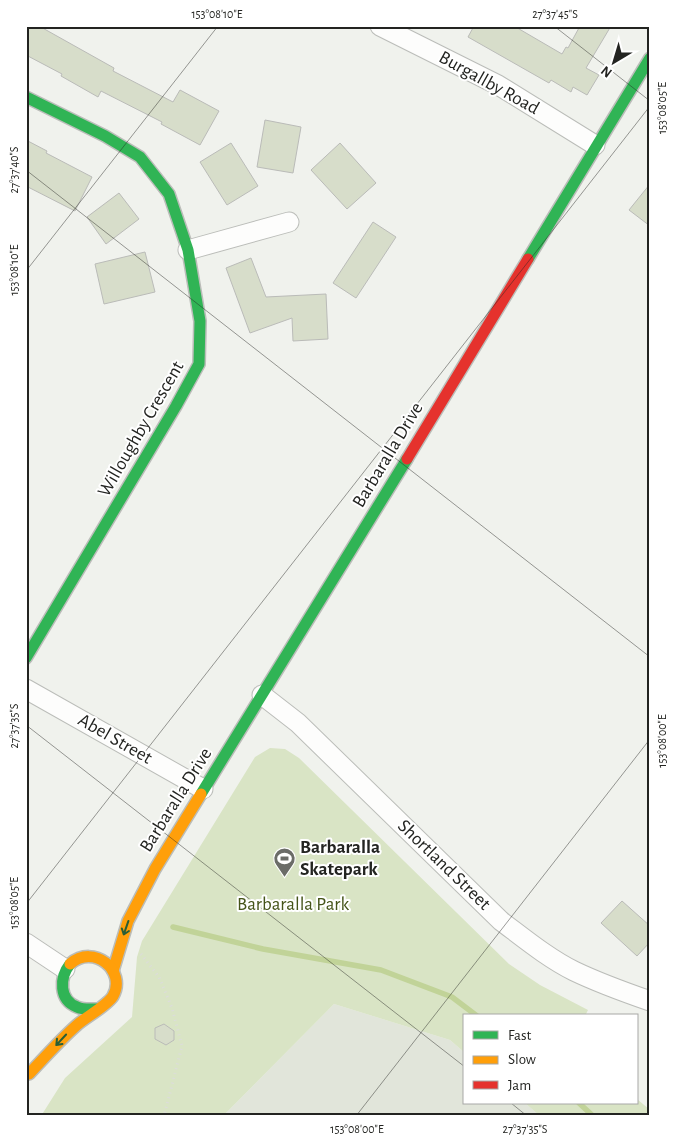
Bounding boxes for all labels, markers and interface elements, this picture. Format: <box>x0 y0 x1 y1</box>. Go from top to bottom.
text: 153°08'10"E <box>191 8 243 20</box>
text: 27°37'45"S <box>532 8 578 20</box>
north arrow <box>588 38 638 88</box>
street label: Burgallby Road <box>436 48 543 118</box>
text: N <box>598 63 615 80</box>
text: 153°08'05"E <box>656 82 668 134</box>
text: 27°37'40"S <box>8 146 20 194</box>
text: 153°08'10"E <box>8 244 20 296</box>
street label: Willoughby Crescent <box>94 358 188 500</box>
street label: Barbaralla Drive <box>349 399 427 511</box>
text: 27°37'35"S <box>8 703 20 748</box>
street label: Abel Street <box>75 710 155 768</box>
text: 153°08'00"E <box>656 714 668 768</box>
street label: Barbaralla Drive <box>136 745 216 855</box>
street label: Shortland Street <box>394 816 494 914</box>
place label: Barbaralla Skatepark <box>300 838 380 879</box>
sports icon: Barbaralla Skatepark <box>272 846 296 877</box>
text: 153°08'05"E <box>8 877 20 929</box>
park label: Barbaralla Park <box>237 895 349 914</box>
one-way arrow <box>121 920 130 936</box>
legend <box>463 1014 638 1104</box>
text: Fast <box>508 1028 532 1043</box>
one-way arrow <box>55 1033 67 1046</box>
text: Slow <box>508 1052 536 1067</box>
text: Jam <box>508 1078 531 1093</box>
text: 153°08'00"E <box>330 1123 384 1135</box>
text: 27°37'35"S <box>503 1123 548 1135</box>

